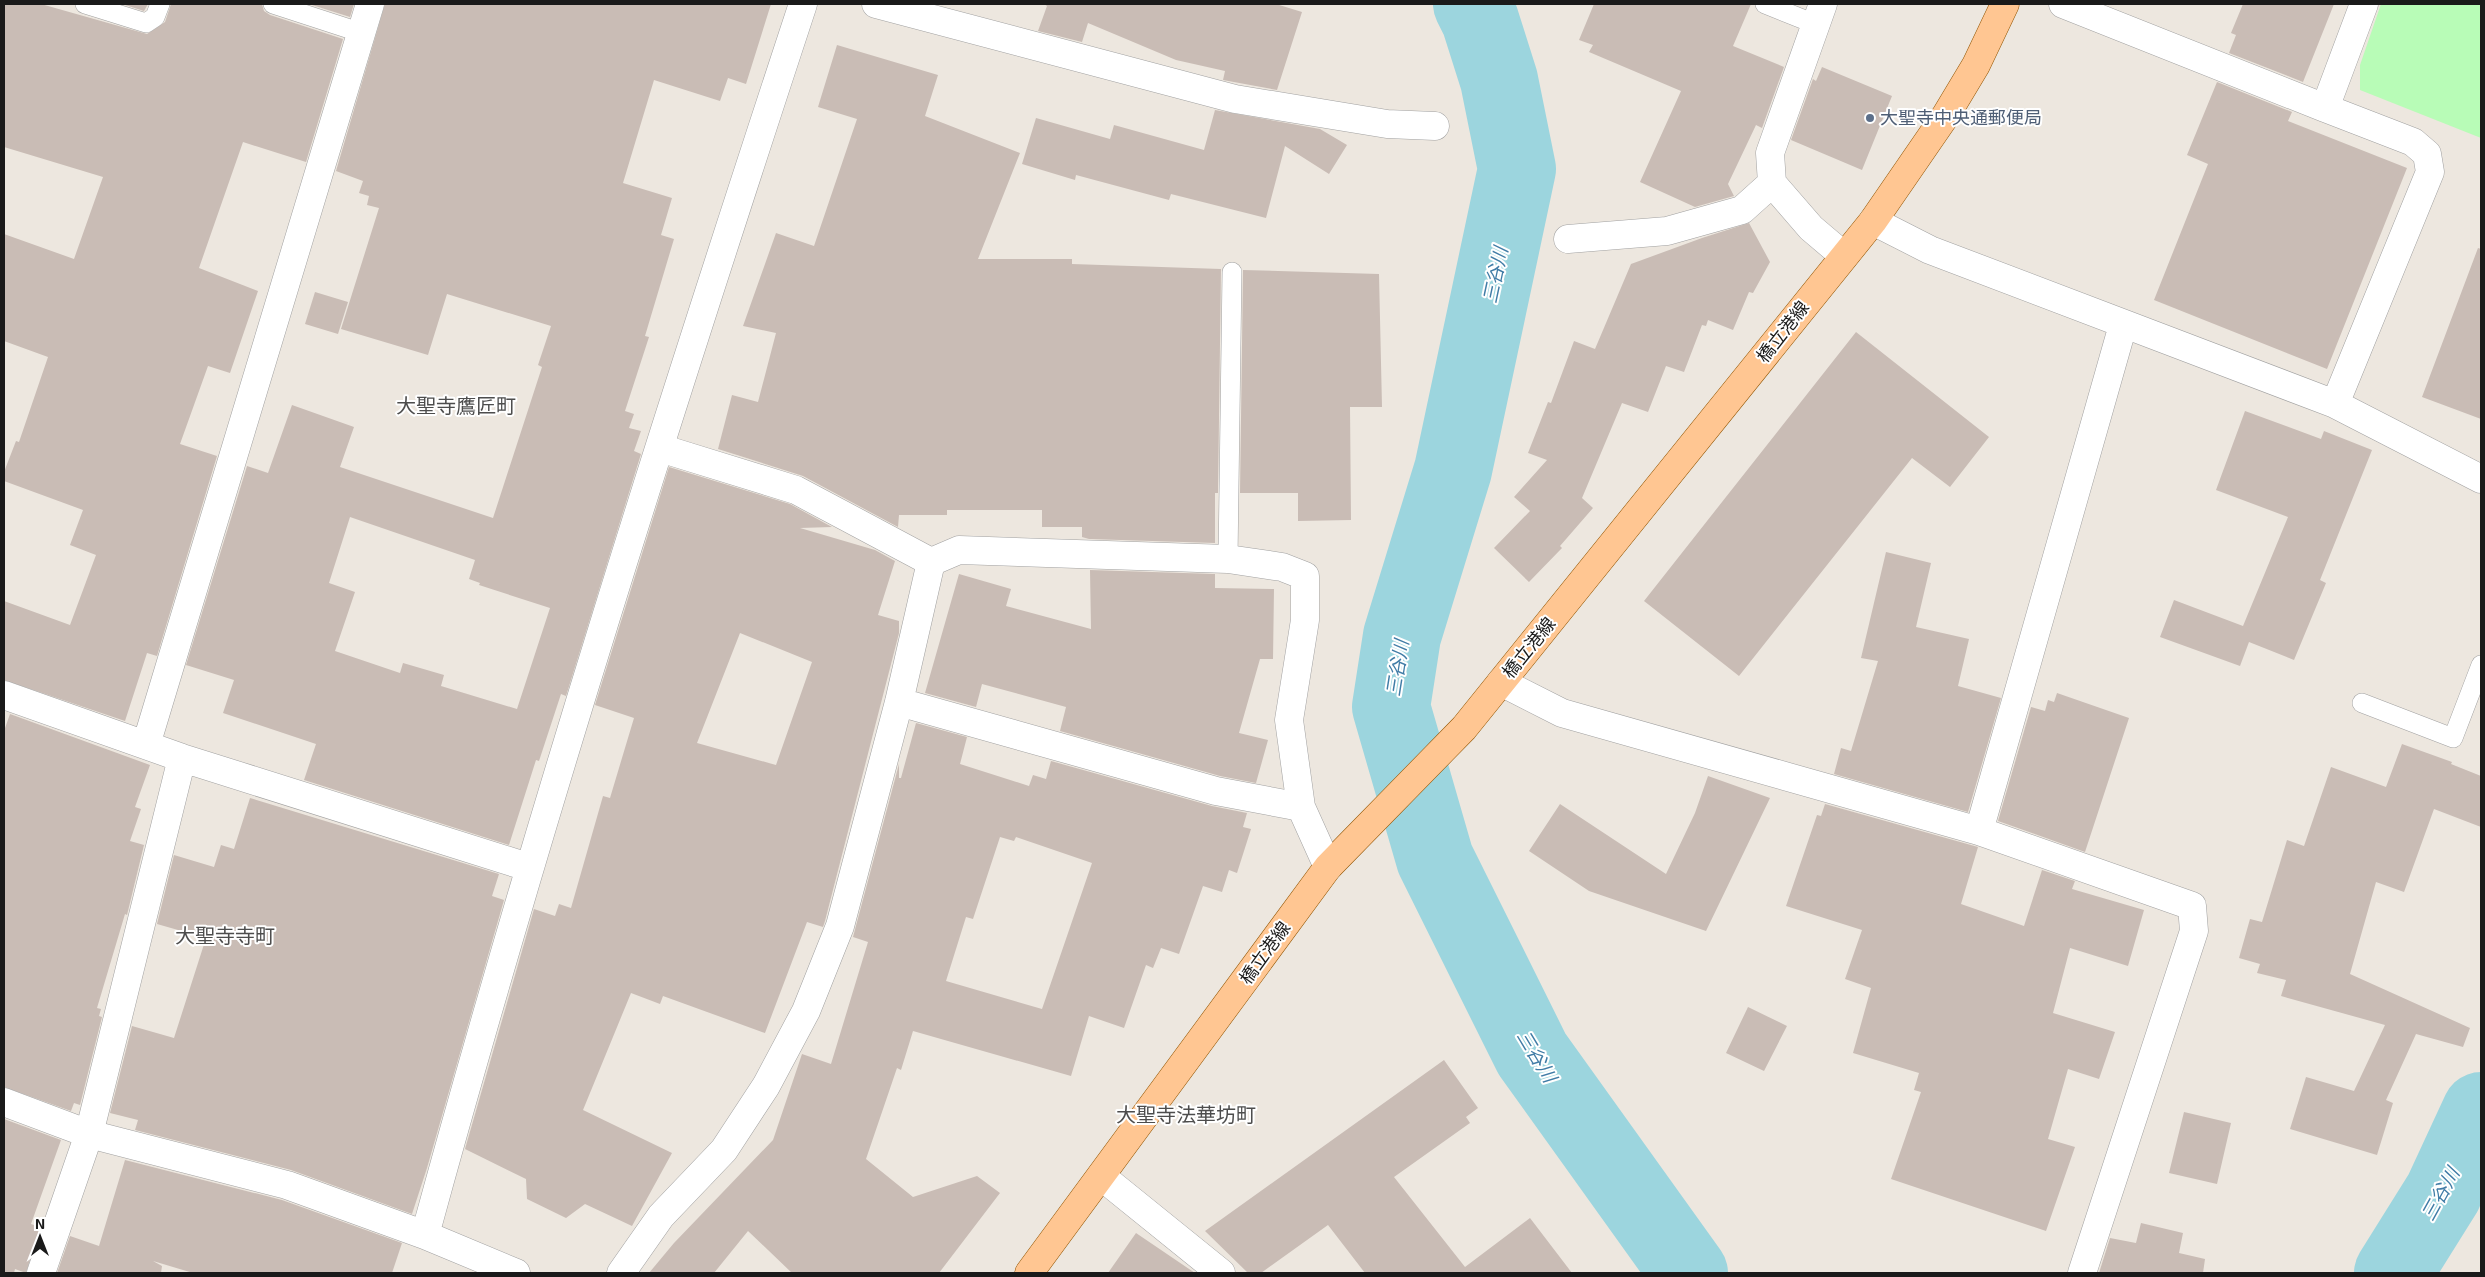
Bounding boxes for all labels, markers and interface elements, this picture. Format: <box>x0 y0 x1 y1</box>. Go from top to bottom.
place label: 大聖寺中央通郵便局 <box>1880 106 2042 128</box>
marker: 大聖寺中央通郵便局 <box>1864 112 1876 124</box>
water label: 三谷川 <box>1477 243 1512 305</box>
street label: 橋立港線 <box>1751 296 1813 367</box>
district label: 大聖寺鷹匠町 <box>396 393 516 417</box>
street label: 橋立港線 <box>1497 612 1559 682</box>
water label: 三谷川 <box>1381 636 1413 698</box>
street label: 橋立港線 <box>1234 917 1294 988</box>
district label: 大聖寺寺町 <box>175 923 275 947</box>
water label: 三谷川 <box>1513 1025 1563 1088</box>
district label: 大聖寺法華坊町 <box>1116 1102 1256 1126</box>
water label: 三谷川 <box>2416 1162 2464 1224</box>
north arrow <box>15 1212 65 1262</box>
text: N <box>35 1215 45 1232</box>

